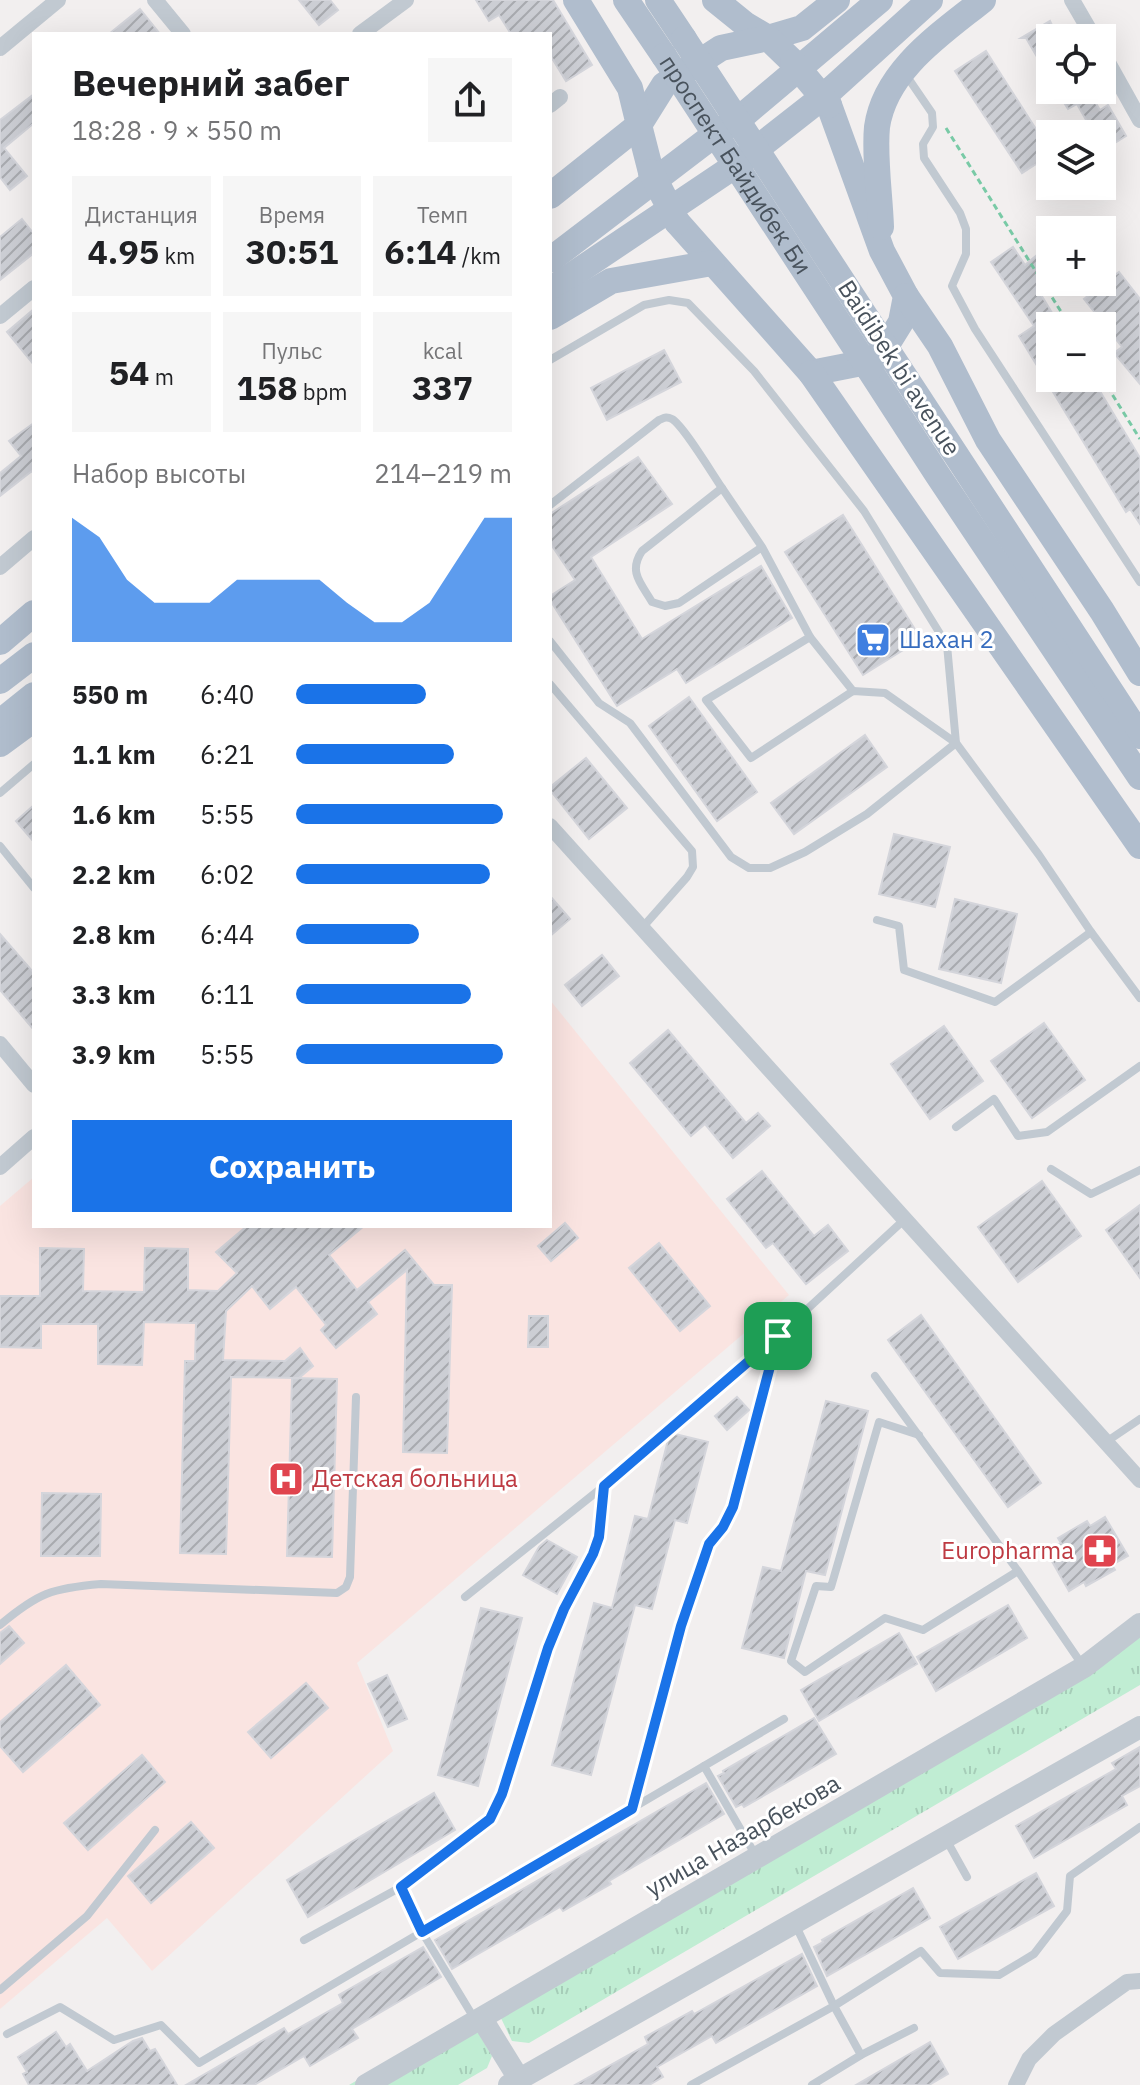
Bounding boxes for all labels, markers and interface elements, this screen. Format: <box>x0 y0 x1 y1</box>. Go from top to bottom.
map controls <box>1036 24 1116 392</box>
button: locate <box>1036 24 1116 104</box>
street label: проспект Байдибек Би <box>653 48 820 280</box>
button: share <box>428 58 512 142</box>
text: Вечерний забег <box>72 59 350 106</box>
text: 18:28 · 9 × 550 m <box>72 113 282 147</box>
button: layers <box>1036 120 1116 200</box>
text: Дистанция <box>85 200 198 229</box>
text: Время <box>259 200 325 229</box>
text: Темп <box>417 200 468 229</box>
button: + <box>1036 216 1116 296</box>
text: 4.95 <box>87 229 159 273</box>
text: 30:51 <box>246 229 338 273</box>
text: 6:14 <box>384 229 457 273</box>
text: km <box>159 241 195 270</box>
text: /km <box>457 241 501 270</box>
street label: Baidibek bi avenue <box>831 274 969 461</box>
button: − <box>1036 312 1116 392</box>
text: Пульс <box>262 336 322 365</box>
text: kcal <box>423 336 463 365</box>
text: 54 <box>109 350 150 394</box>
text: m <box>150 362 174 391</box>
text: 158 <box>236 365 298 409</box>
text: 337 <box>412 365 473 409</box>
text: bpm <box>298 377 348 406</box>
text: Набор высоты <box>72 456 246 490</box>
text: 214–219 m <box>374 456 512 490</box>
supermarket icon: Шахан 2 <box>854 621 892 659</box>
place label: Шахан 2 <box>899 623 994 655</box>
text: 550 m <box>72 677 148 711</box>
text: 6:40 <box>200 677 254 711</box>
text: 1.1 km <box>72 737 156 771</box>
text: 6:21 <box>200 737 254 771</box>
text: 1.6 km <box>72 797 156 831</box>
text: 5:55 <box>200 797 254 831</box>
text: 2.2 km <box>72 857 156 891</box>
text: 6:02 <box>200 857 254 891</box>
text: 2.8 km <box>72 917 156 951</box>
text: 6:44 <box>200 917 254 951</box>
text: 3.3 km <box>72 977 156 1011</box>
text: 6:11 <box>200 977 254 1011</box>
text: 3.9 km <box>72 1037 156 1071</box>
text: 5:55 <box>200 1037 254 1071</box>
button: Сохранить <box>72 1120 512 1212</box>
pin <box>744 1302 812 1370</box>
icon: arrive <box>756 1314 800 1358</box>
hospital icon: Детская больница <box>267 1460 305 1498</box>
place label: Детская больница <box>312 1462 518 1494</box>
pharmacy icon: Europharma <box>1081 1532 1119 1570</box>
place label: Europharma <box>941 1534 1074 1566</box>
street label: улица Назарбекова <box>639 1766 846 1904</box>

